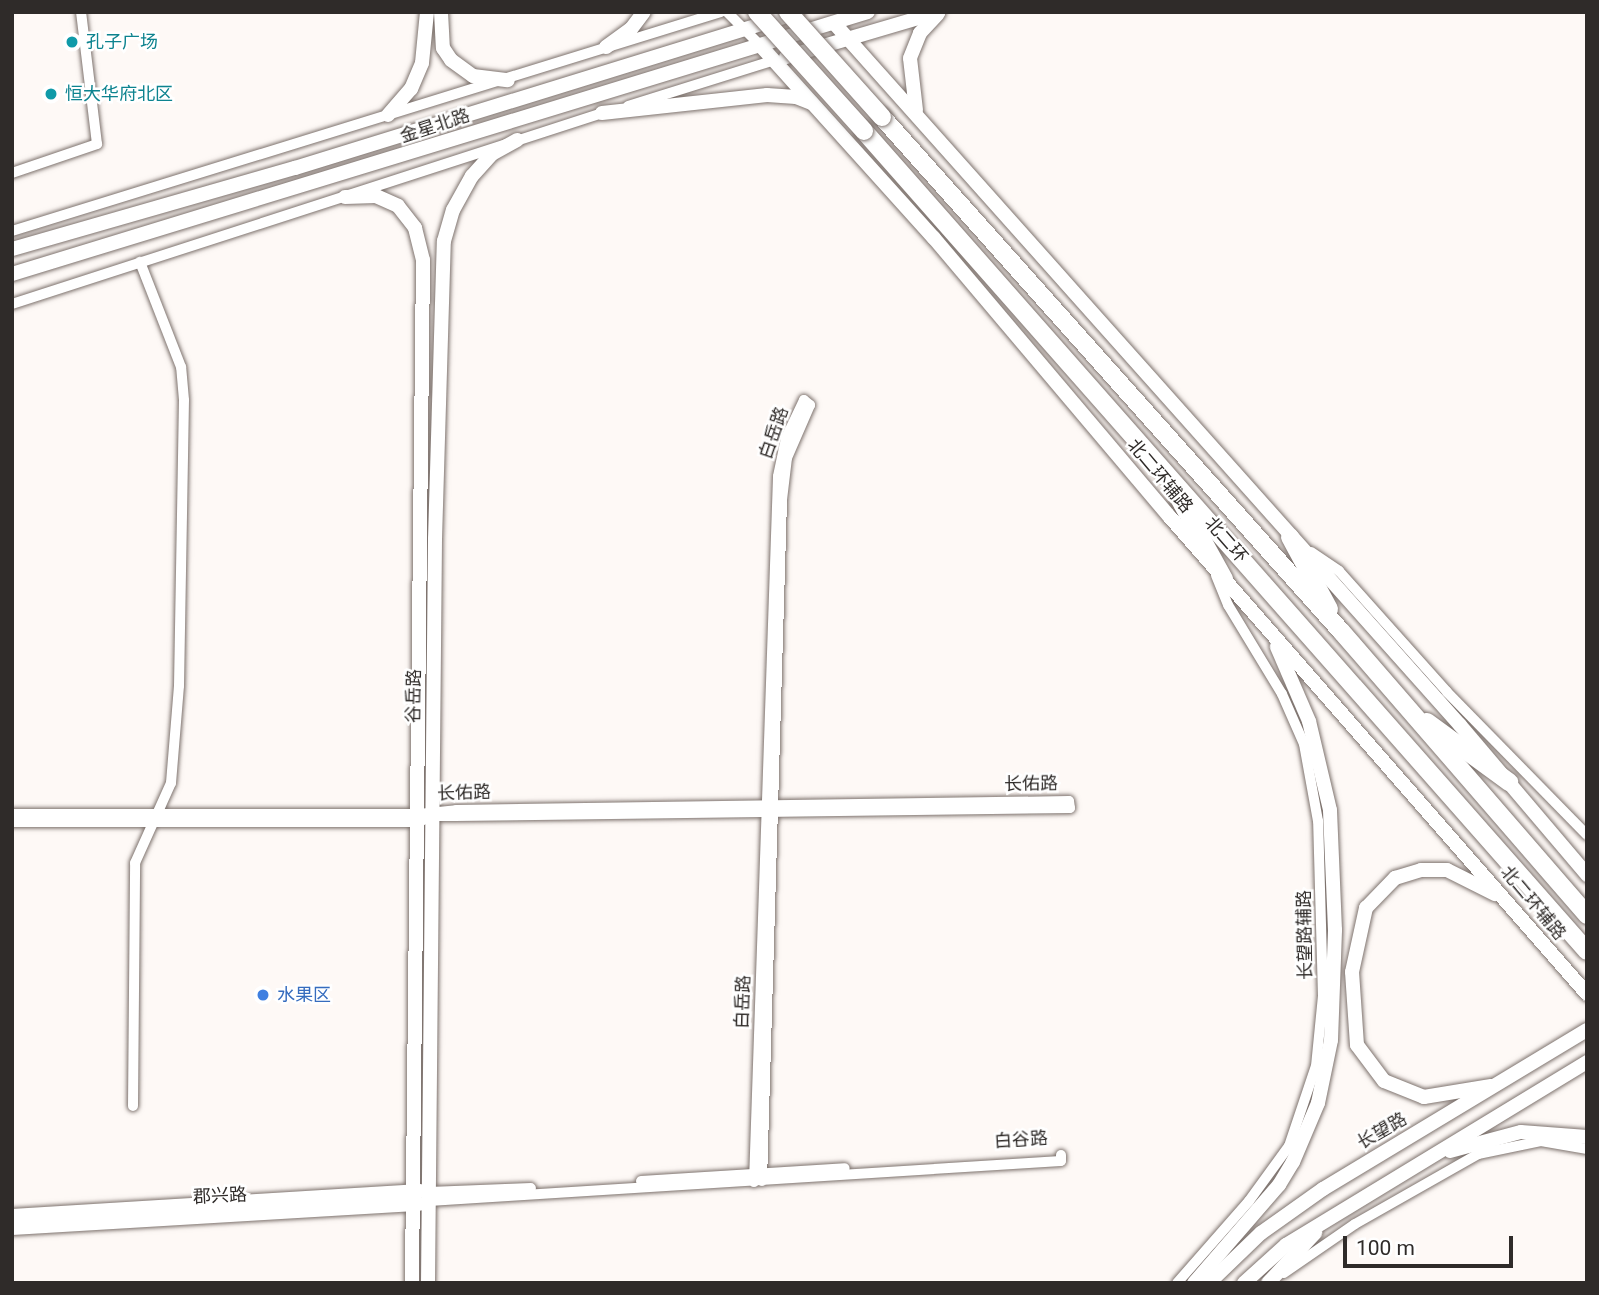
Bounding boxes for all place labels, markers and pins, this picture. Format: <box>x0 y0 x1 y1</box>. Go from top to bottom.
place label: 孔子广场 <box>86 31 158 53</box>
marker: 孔子广场 <box>64 34 80 50</box>
place label: 恒大华府北区 <box>65 83 173 105</box>
marker: 恒大华府北区 <box>43 86 59 102</box>
place label: 水果区 <box>277 984 331 1006</box>
marker: 水果区 <box>255 987 271 1003</box>

